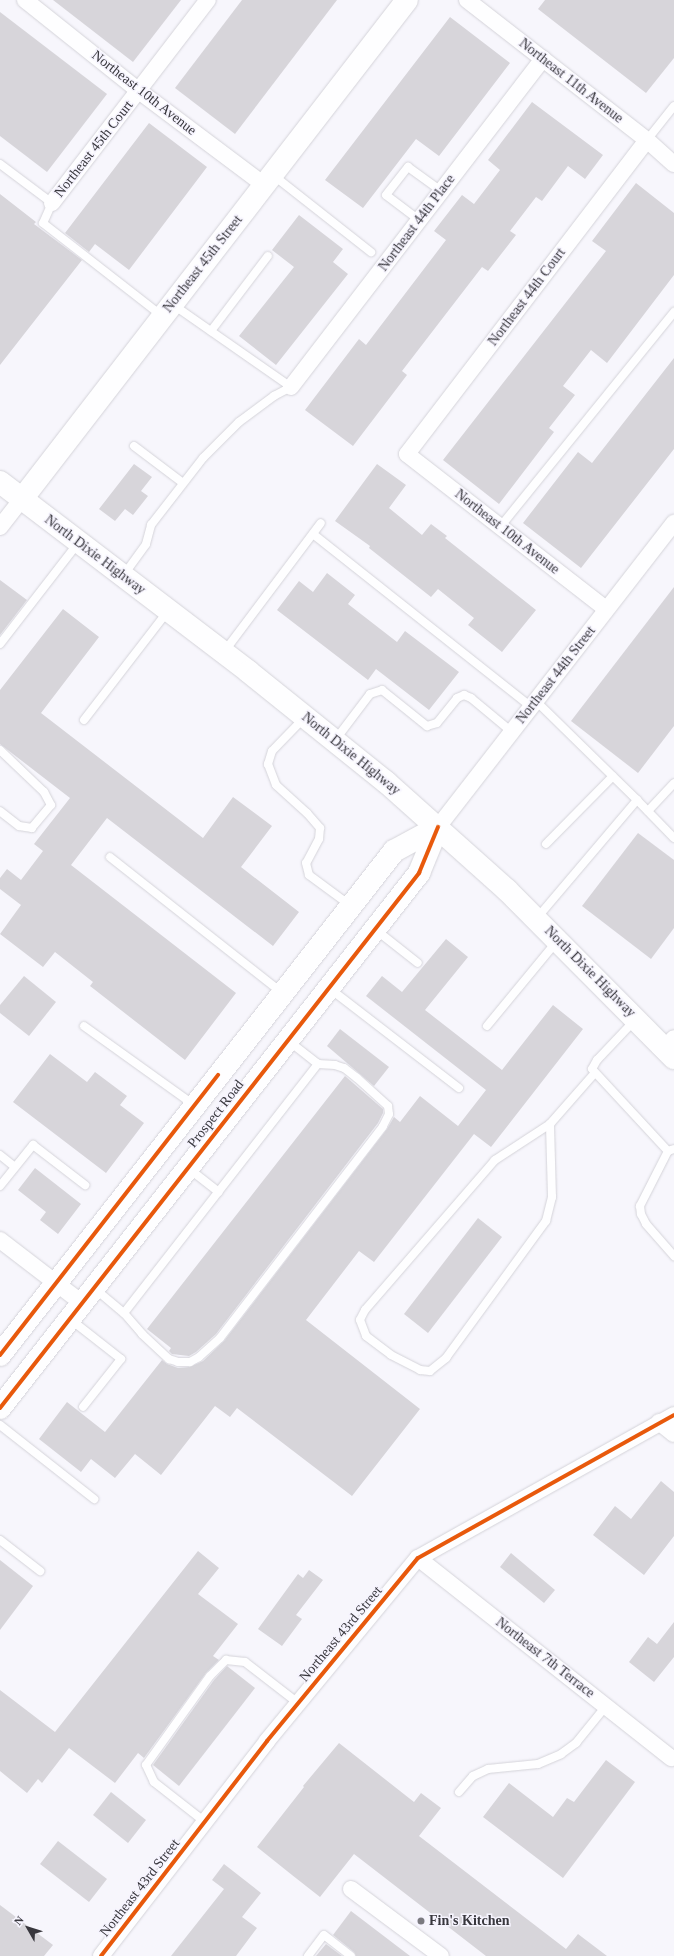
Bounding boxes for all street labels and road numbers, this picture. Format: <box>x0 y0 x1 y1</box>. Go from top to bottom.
street label: Northeast 11th Avenue <box>515 35 627 127</box>
street label: Northeast 10th Avenue <box>88 47 200 139</box>
street label: Northeast 45th Court <box>51 97 137 201</box>
street label: Northeast 44th Place <box>375 171 459 275</box>
street label: Northeast 45th Street <box>160 212 246 316</box>
street label: Northeast 44th Court <box>485 245 569 349</box>
street label: Northeast 10th Avenue <box>451 486 563 578</box>
street label: North Dixie Highway <box>41 512 149 598</box>
street label: Northeast 44th Street <box>513 623 599 727</box>
street label: North Dixie Highway <box>298 709 404 799</box>
street label: North Dixie Highway <box>541 923 639 1021</box>
street label: Prospect Road <box>184 1077 248 1151</box>
street label: Northeast 43rd Street <box>296 1583 386 1685</box>
street label: Northeast 7th Terrace <box>492 1614 598 1702</box>
street label: Northeast 43rd Street <box>97 1836 183 1940</box>

